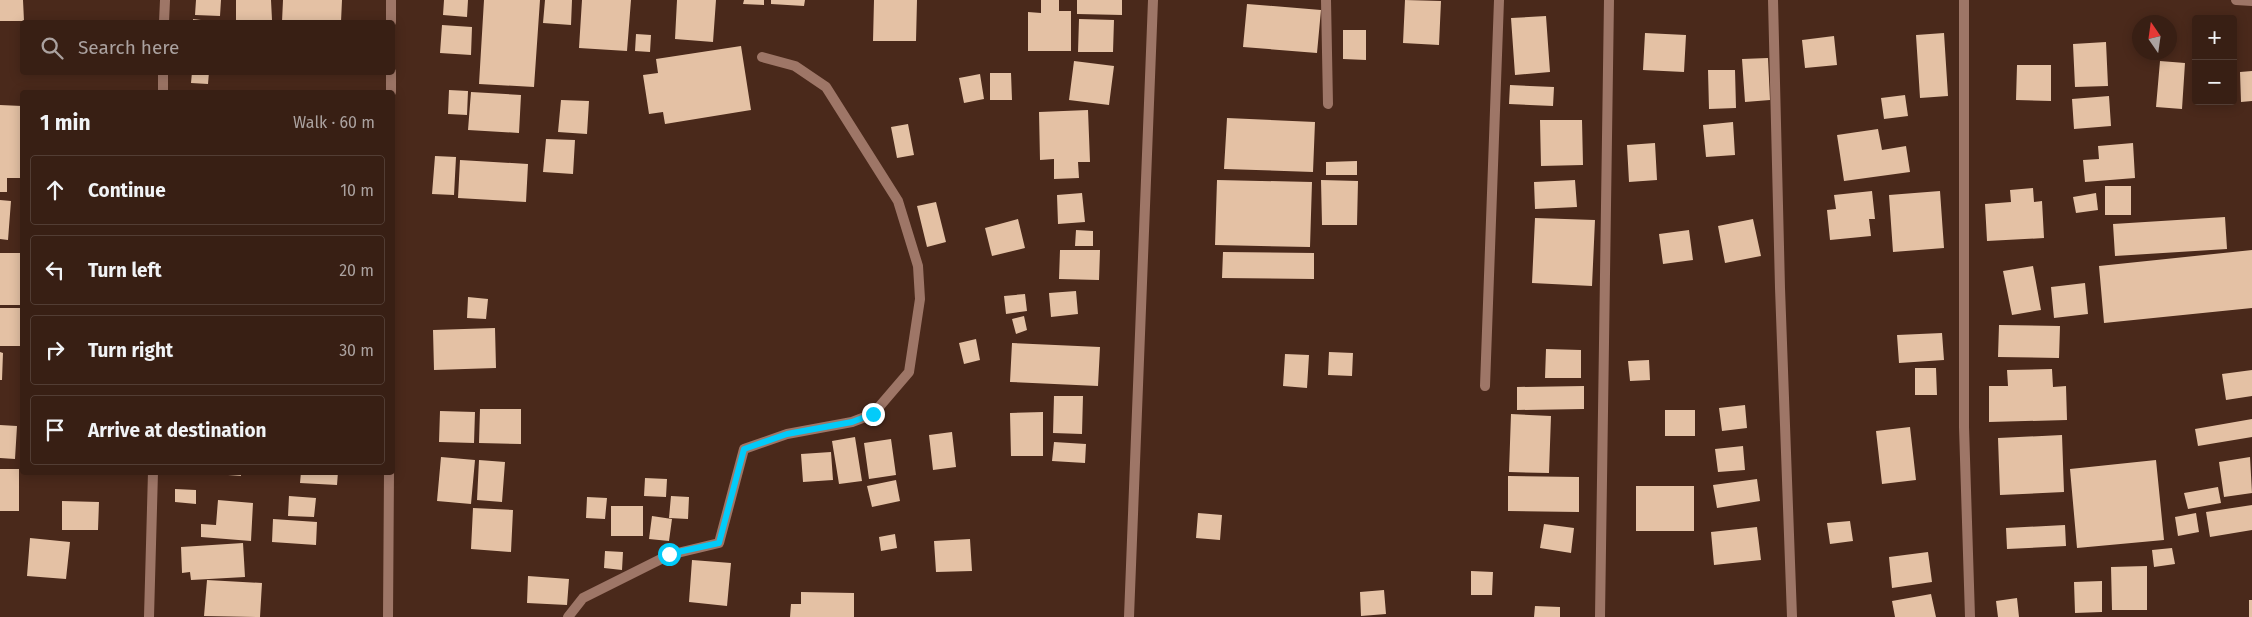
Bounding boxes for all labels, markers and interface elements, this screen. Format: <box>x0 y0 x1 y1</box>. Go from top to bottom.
north arrow <box>2132 15 2177 60</box>
map controls <box>2192 15 2237 105</box>
button: + <box>2192 15 2237 60</box>
search box <box>20 20 395 75</box>
icon: search <box>38 34 66 62</box>
text: Search here <box>78 36 179 59</box>
button: − <box>2192 60 2237 105</box>
text: 1 min <box>40 110 91 136</box>
text: Walk · 60 m <box>293 113 375 132</box>
icon: ahead <box>41 176 69 204</box>
text: Continue <box>88 179 166 202</box>
text: 10 m <box>340 181 374 200</box>
icon: left <box>41 256 69 284</box>
text: Turn left <box>88 259 162 282</box>
text: 20 m <box>339 261 374 280</box>
icon: right <box>41 336 69 364</box>
text: Turn right <box>88 339 173 362</box>
text: 30 m <box>339 341 374 360</box>
route end <box>862 403 885 426</box>
icon: arrive <box>41 416 69 444</box>
text: Arrive at destination <box>88 419 267 442</box>
route start <box>658 543 681 566</box>

